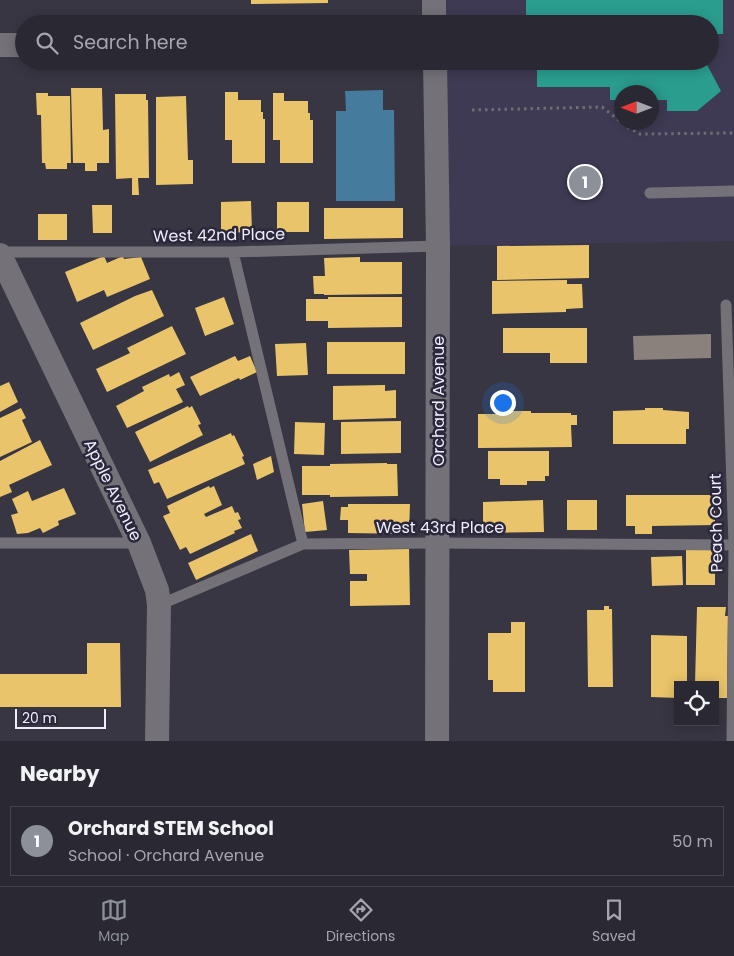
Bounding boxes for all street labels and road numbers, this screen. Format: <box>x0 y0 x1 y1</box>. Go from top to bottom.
street label: West 42nd Place <box>153 222 285 248</box>
street label: Orchard Avenue <box>427 336 450 466</box>
street label: Apple Avenue <box>78 435 148 545</box>
street label: Peach Court <box>704 473 728 573</box>
street label: West 43rd Place <box>376 516 504 539</box>

